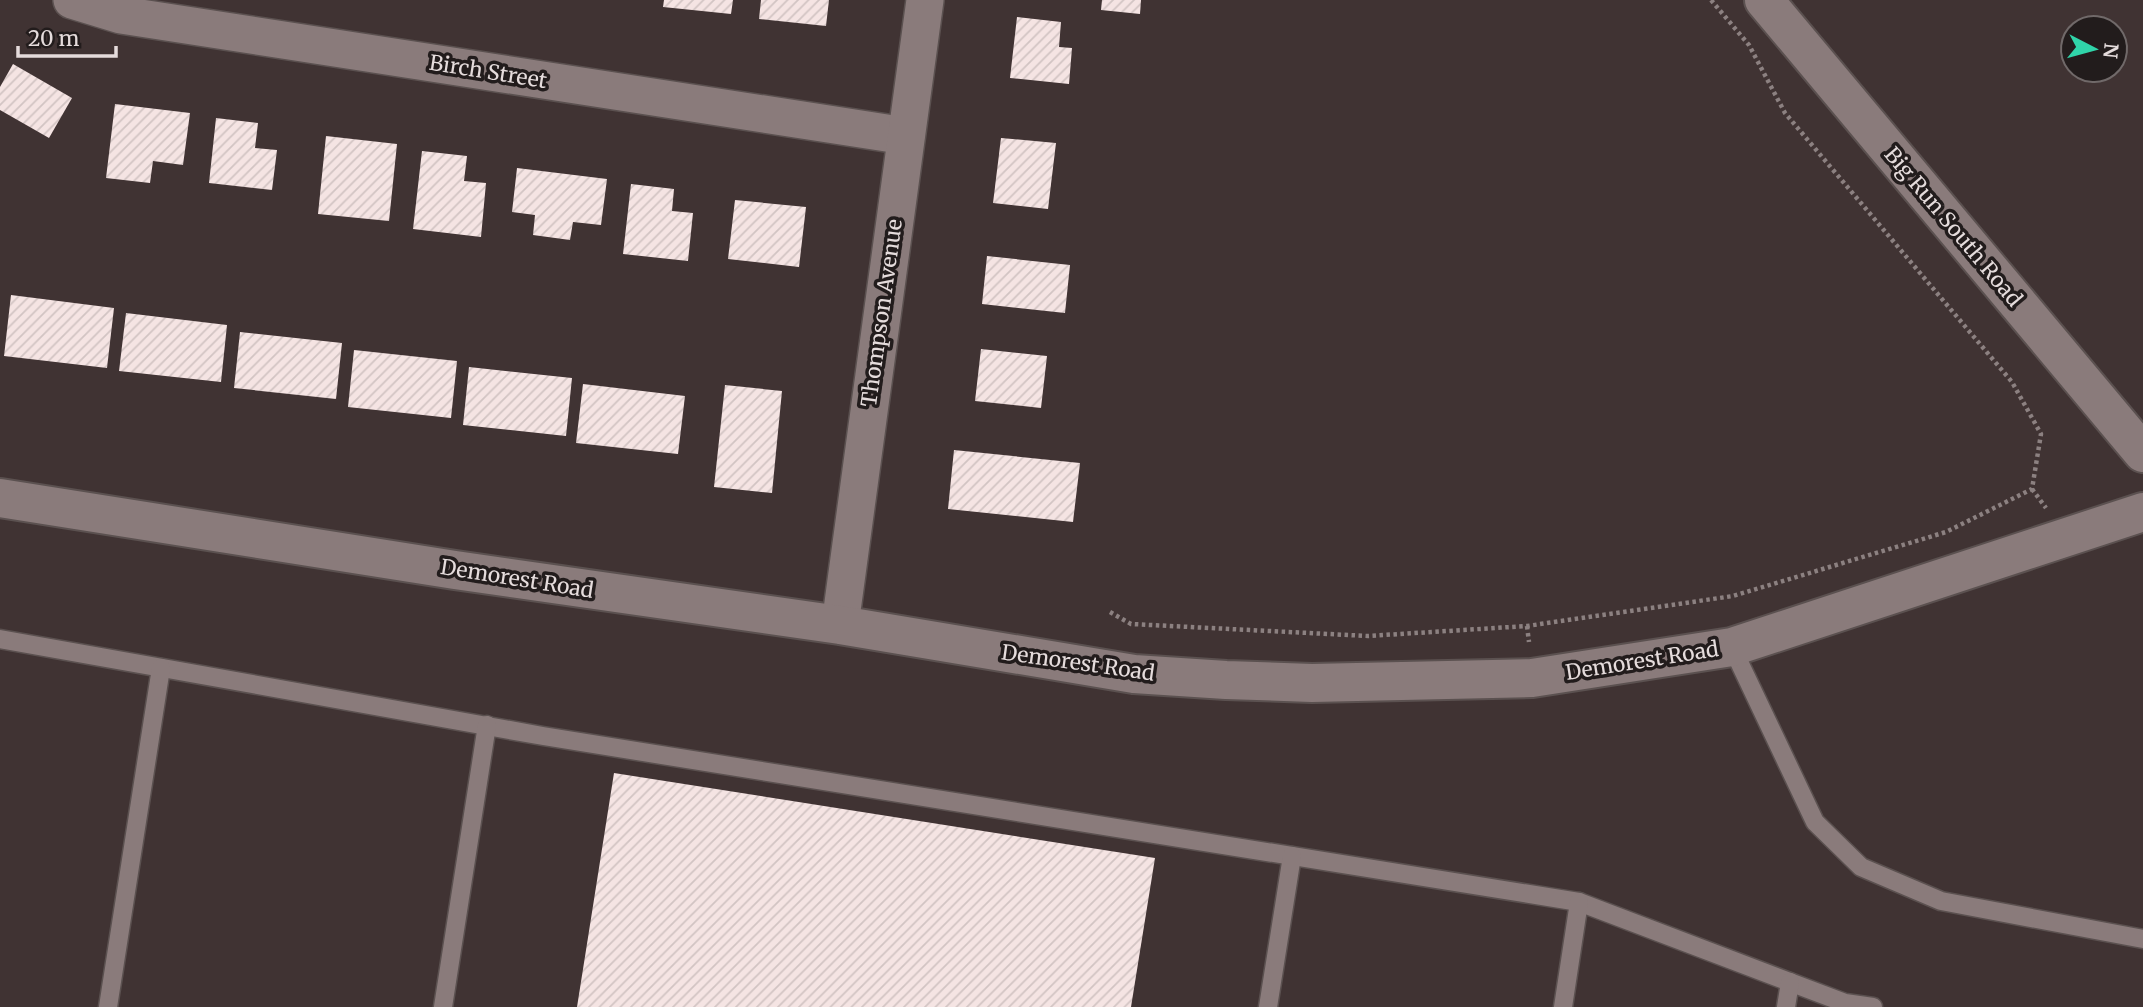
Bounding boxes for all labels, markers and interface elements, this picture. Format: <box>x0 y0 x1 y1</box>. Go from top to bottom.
scale bar <box>18 14 116 58</box>
north arrow <box>2059 14 2129 84</box>
text: 20 m <box>28 25 80 52</box>
text: N <box>2098 42 2124 59</box>
street label: Birch Street <box>427 49 549 94</box>
street label: Big Run South Road <box>1879 141 2028 312</box>
street label: Thompson Avenue <box>855 217 908 409</box>
street label: Demorest Road <box>439 553 596 604</box>
street label: Demorest Road <box>1563 635 1721 686</box>
street label: Demorest Road <box>1000 638 1157 687</box>

